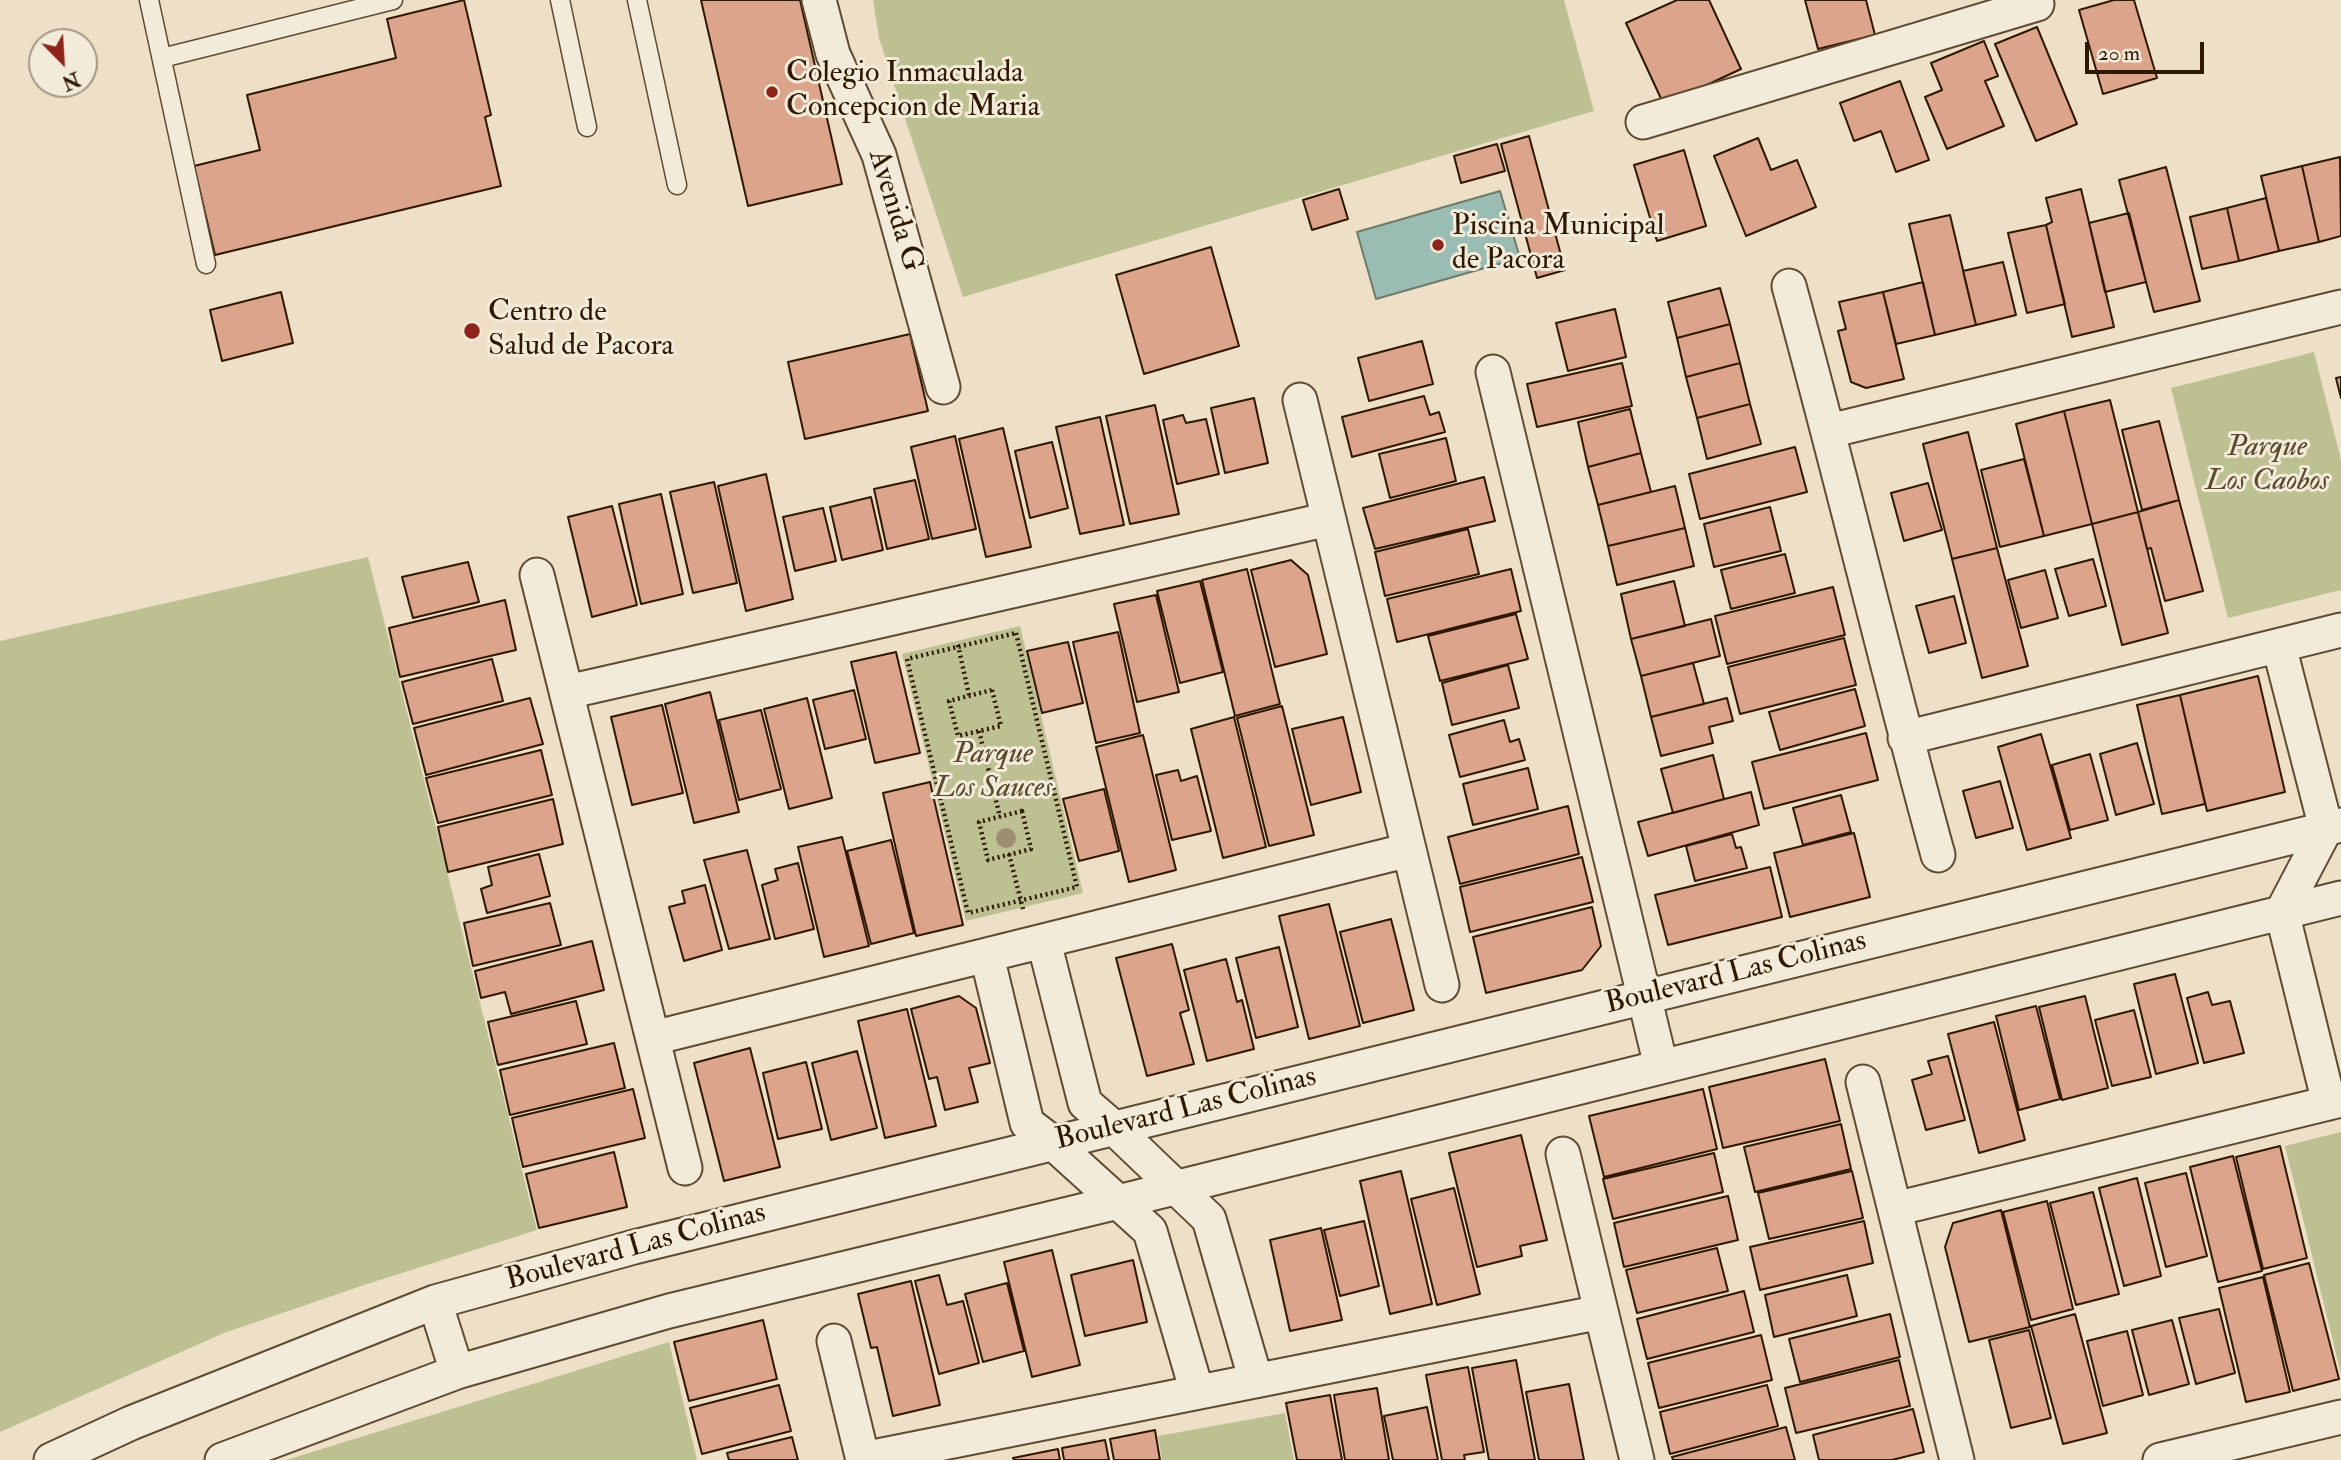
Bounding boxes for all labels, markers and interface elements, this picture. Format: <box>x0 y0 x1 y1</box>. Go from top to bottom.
north arrow <box>28 28 98 98</box>
scale bar <box>2089 28 2208 72</box>
text: 20 m <box>2098 40 2140 67</box>
place label: Colegio Inmaculada Concepcion de Maria <box>786 57 1040 127</box>
text: N <box>58 66 83 95</box>
marker: Colegio Inmaculada Concepcion de Maria <box>764 84 780 100</box>
street label: Avenida G <box>858 146 930 276</box>
place label: Piscina Municipal de Pacora <box>1452 210 1664 280</box>
marker: Piscina Municipal de Pacora <box>1430 237 1446 253</box>
place label: Centro de Salud de Pacora <box>488 296 674 366</box>
marker: Centro de Salud de Pacora <box>462 321 482 341</box>
park label: Parque Los Caobos <box>2205 431 2329 502</box>
park label: Parque Los Sauces <box>934 738 1052 808</box>
street label: Boulevard Las Colinas <box>1602 924 1870 1024</box>
street label: Boulevard Las Colinas <box>1052 1060 1320 1160</box>
street label: Boulevard Las Colinas <box>502 1196 770 1300</box>

